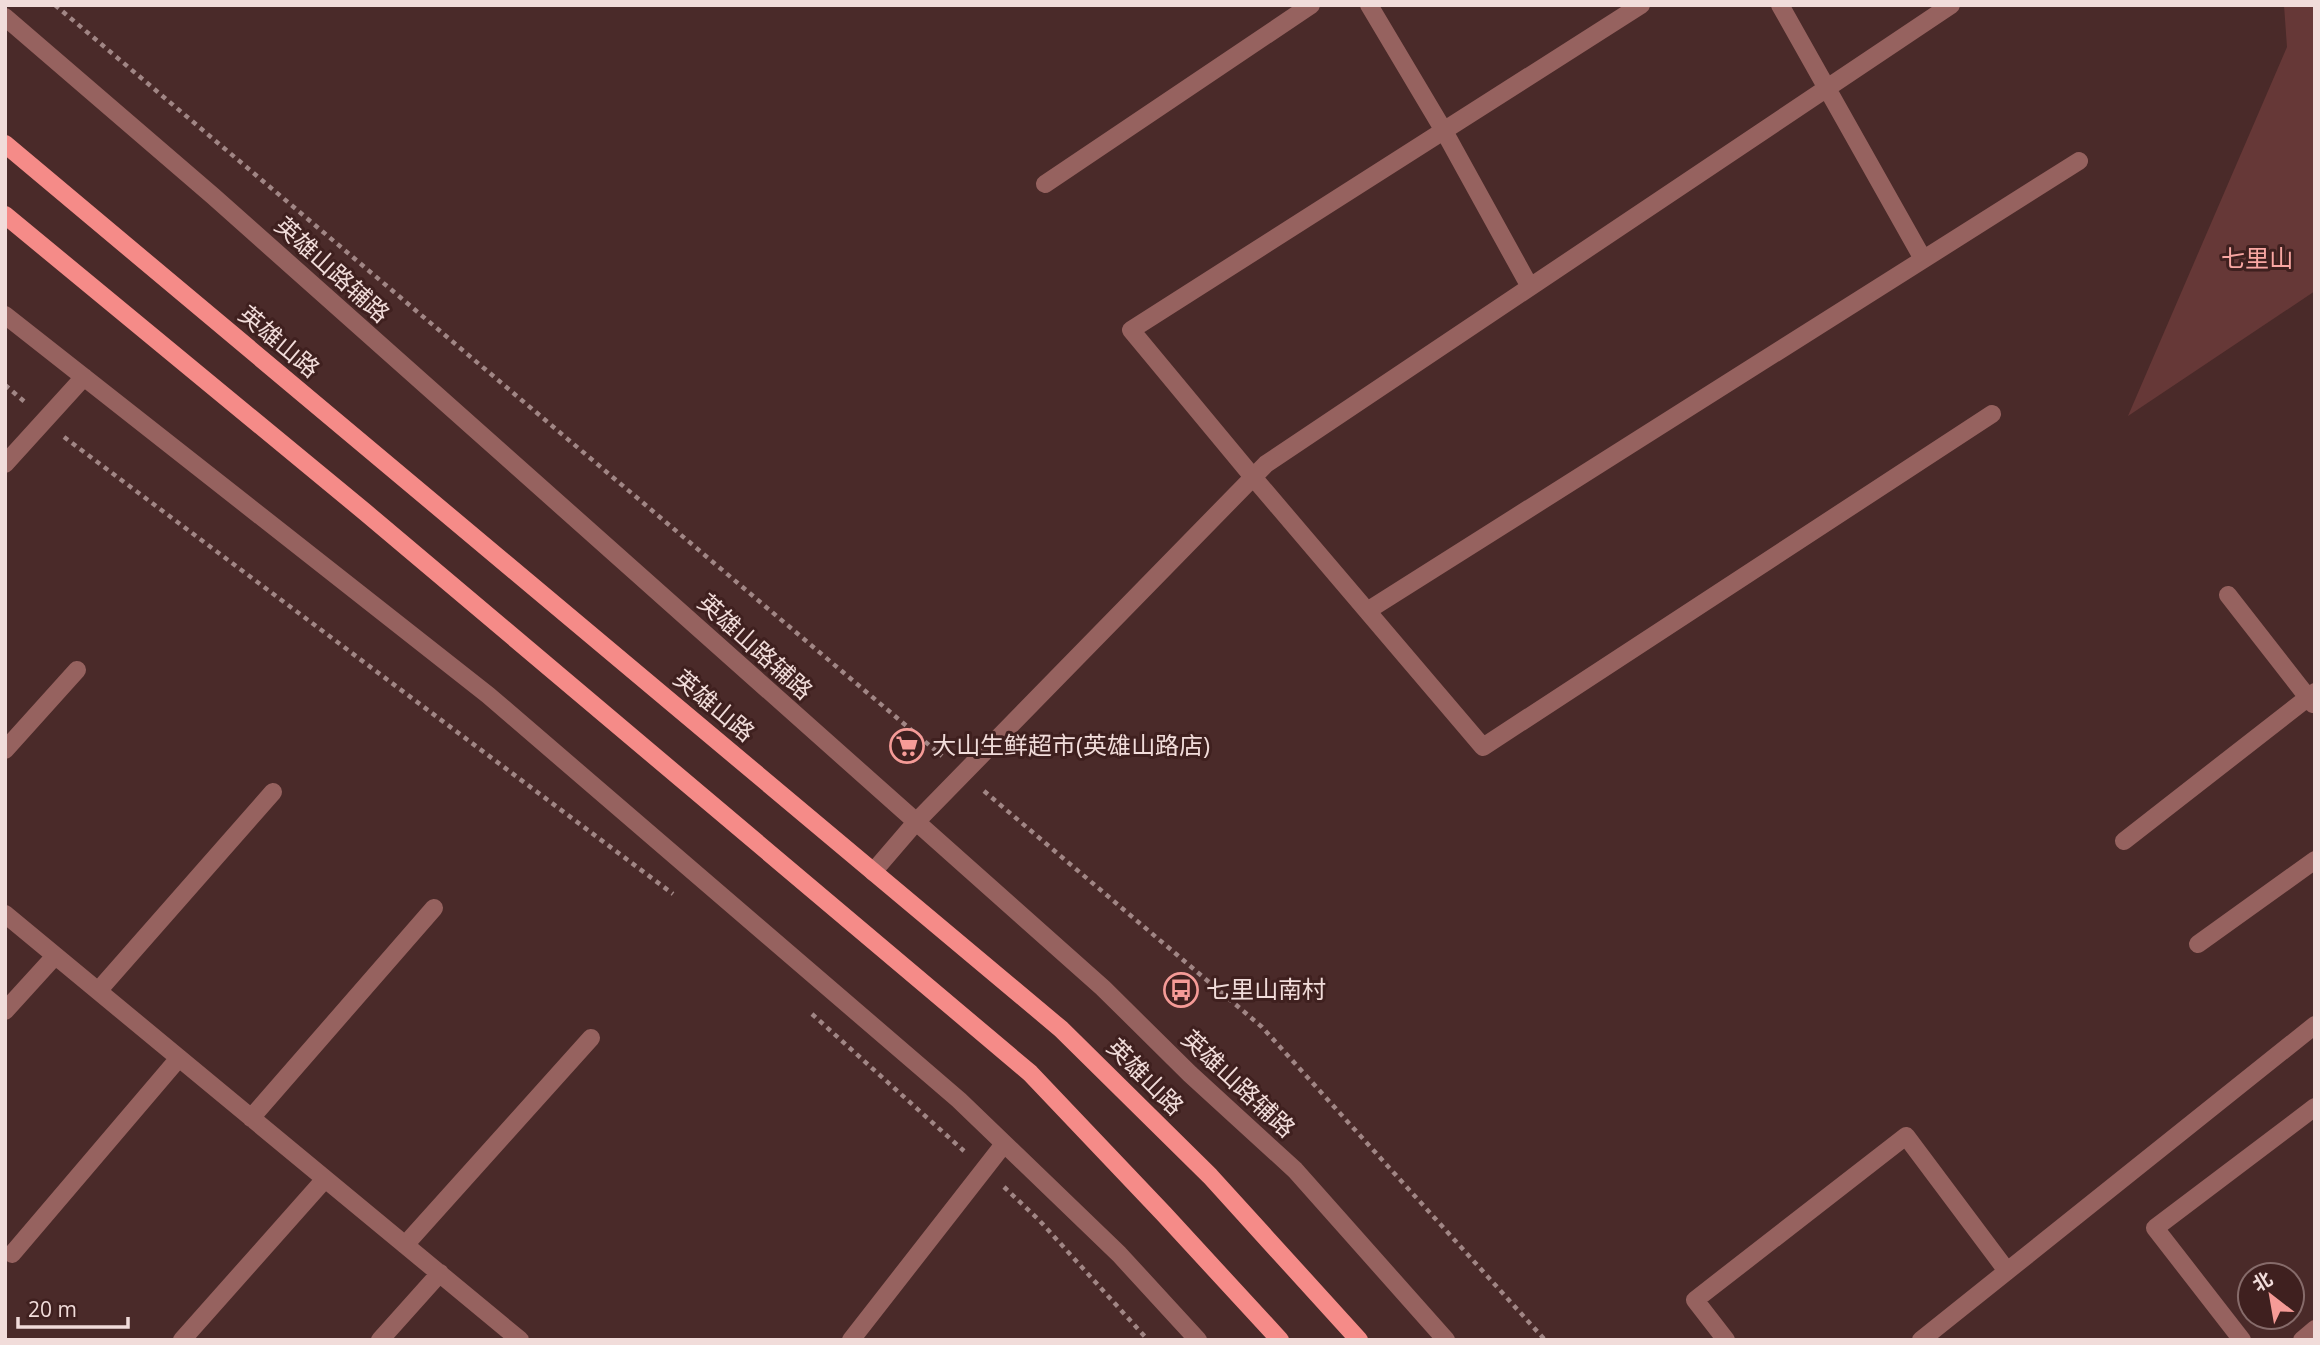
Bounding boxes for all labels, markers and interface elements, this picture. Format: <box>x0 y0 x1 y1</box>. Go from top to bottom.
street label: 英雄山路辅路 <box>268 208 398 329</box>
park label: 七里山 <box>2221 241 2293 274</box>
street label: 英雄山路 <box>233 297 327 384</box>
street label: 英雄山路辅路 <box>692 588 818 706</box>
street label: 英雄山路 <box>668 664 760 748</box>
supermarket icon: 大山生鲜超市(英雄山路店) <box>888 727 926 765</box>
place label: 大山生鲜超市(英雄山路店) <box>932 728 1210 761</box>
bus stop icon: 七里山南村 <box>1162 971 1200 1009</box>
place label: 七里山南村 <box>1206 972 1326 1005</box>
street label: 英雄山路辅路 <box>1175 1022 1303 1144</box>
street label: 英雄山路 <box>1100 1030 1192 1122</box>
north arrow <box>2236 1261 2306 1331</box>
text: 北 <box>2247 1265 2277 1297</box>
scale bar <box>18 1286 128 1330</box>
text: 20 m <box>28 1295 77 1323</box>

